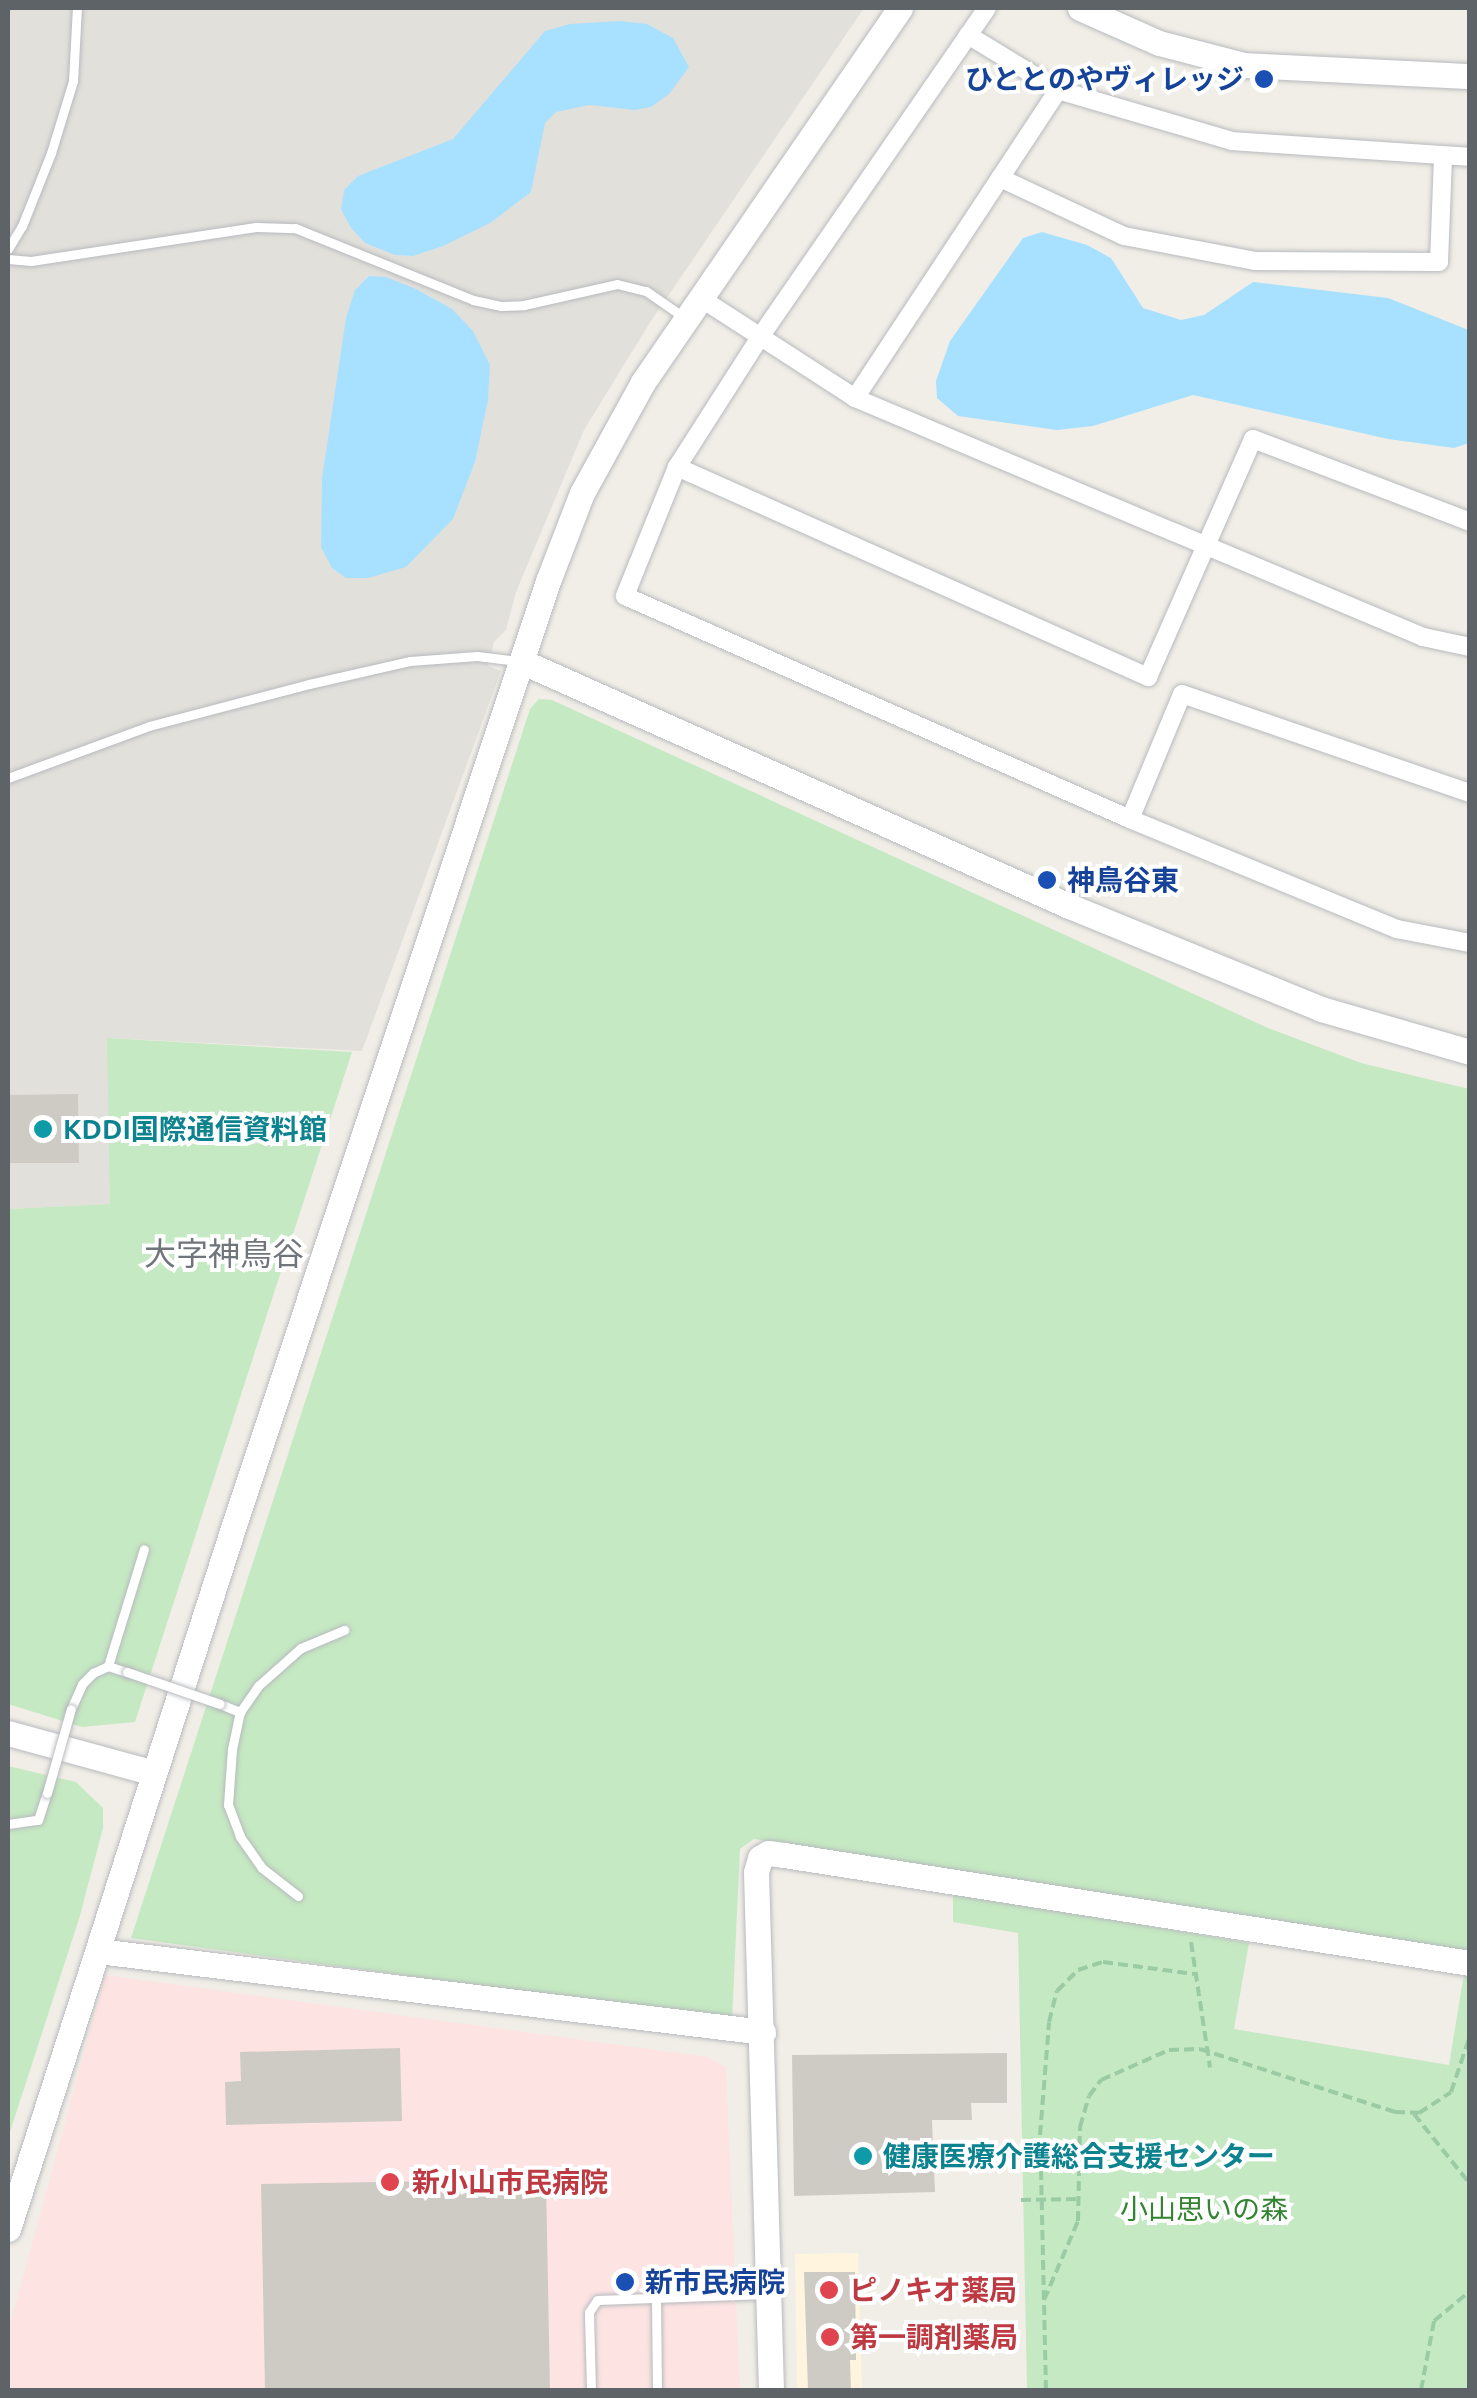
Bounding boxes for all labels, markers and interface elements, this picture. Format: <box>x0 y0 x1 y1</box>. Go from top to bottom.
place label: ひととのやヴィレッジ <box>964 62 1244 96</box>
marker: ひととのやヴィレッジ <box>1253 68 1275 90</box>
place label: 神鳥谷東 <box>1067 863 1179 897</box>
marker: 神鳥谷東 <box>1036 869 1058 891</box>
place label: KDDI国際通信資料館 <box>63 1112 327 1146</box>
marker: KDDI国際通信資料館 <box>32 1118 54 1140</box>
district label: 大字神鳥谷 <box>144 1234 304 1272</box>
place label: 健康医療介護総合支援センター <box>883 2139 1275 2173</box>
marker: 健康医療介護総合支援センター <box>852 2145 874 2167</box>
place label: 新小山市民病院 <box>412 2165 608 2199</box>
marker: 新小山市民病院 <box>377 2169 403 2195</box>
park label: 小山思いの森 <box>1120 2192 1288 2226</box>
place label: 新市民病院 <box>645 2265 785 2299</box>
marker: 新市民病院 <box>614 2271 636 2293</box>
place label: ピノキオ薬局 <box>849 2273 1017 2307</box>
marker: ピノキオ薬局 <box>818 2279 840 2301</box>
place label: 第一調剤薬局 <box>850 2320 1018 2354</box>
marker: 第一調剤薬局 <box>819 2326 841 2348</box>

